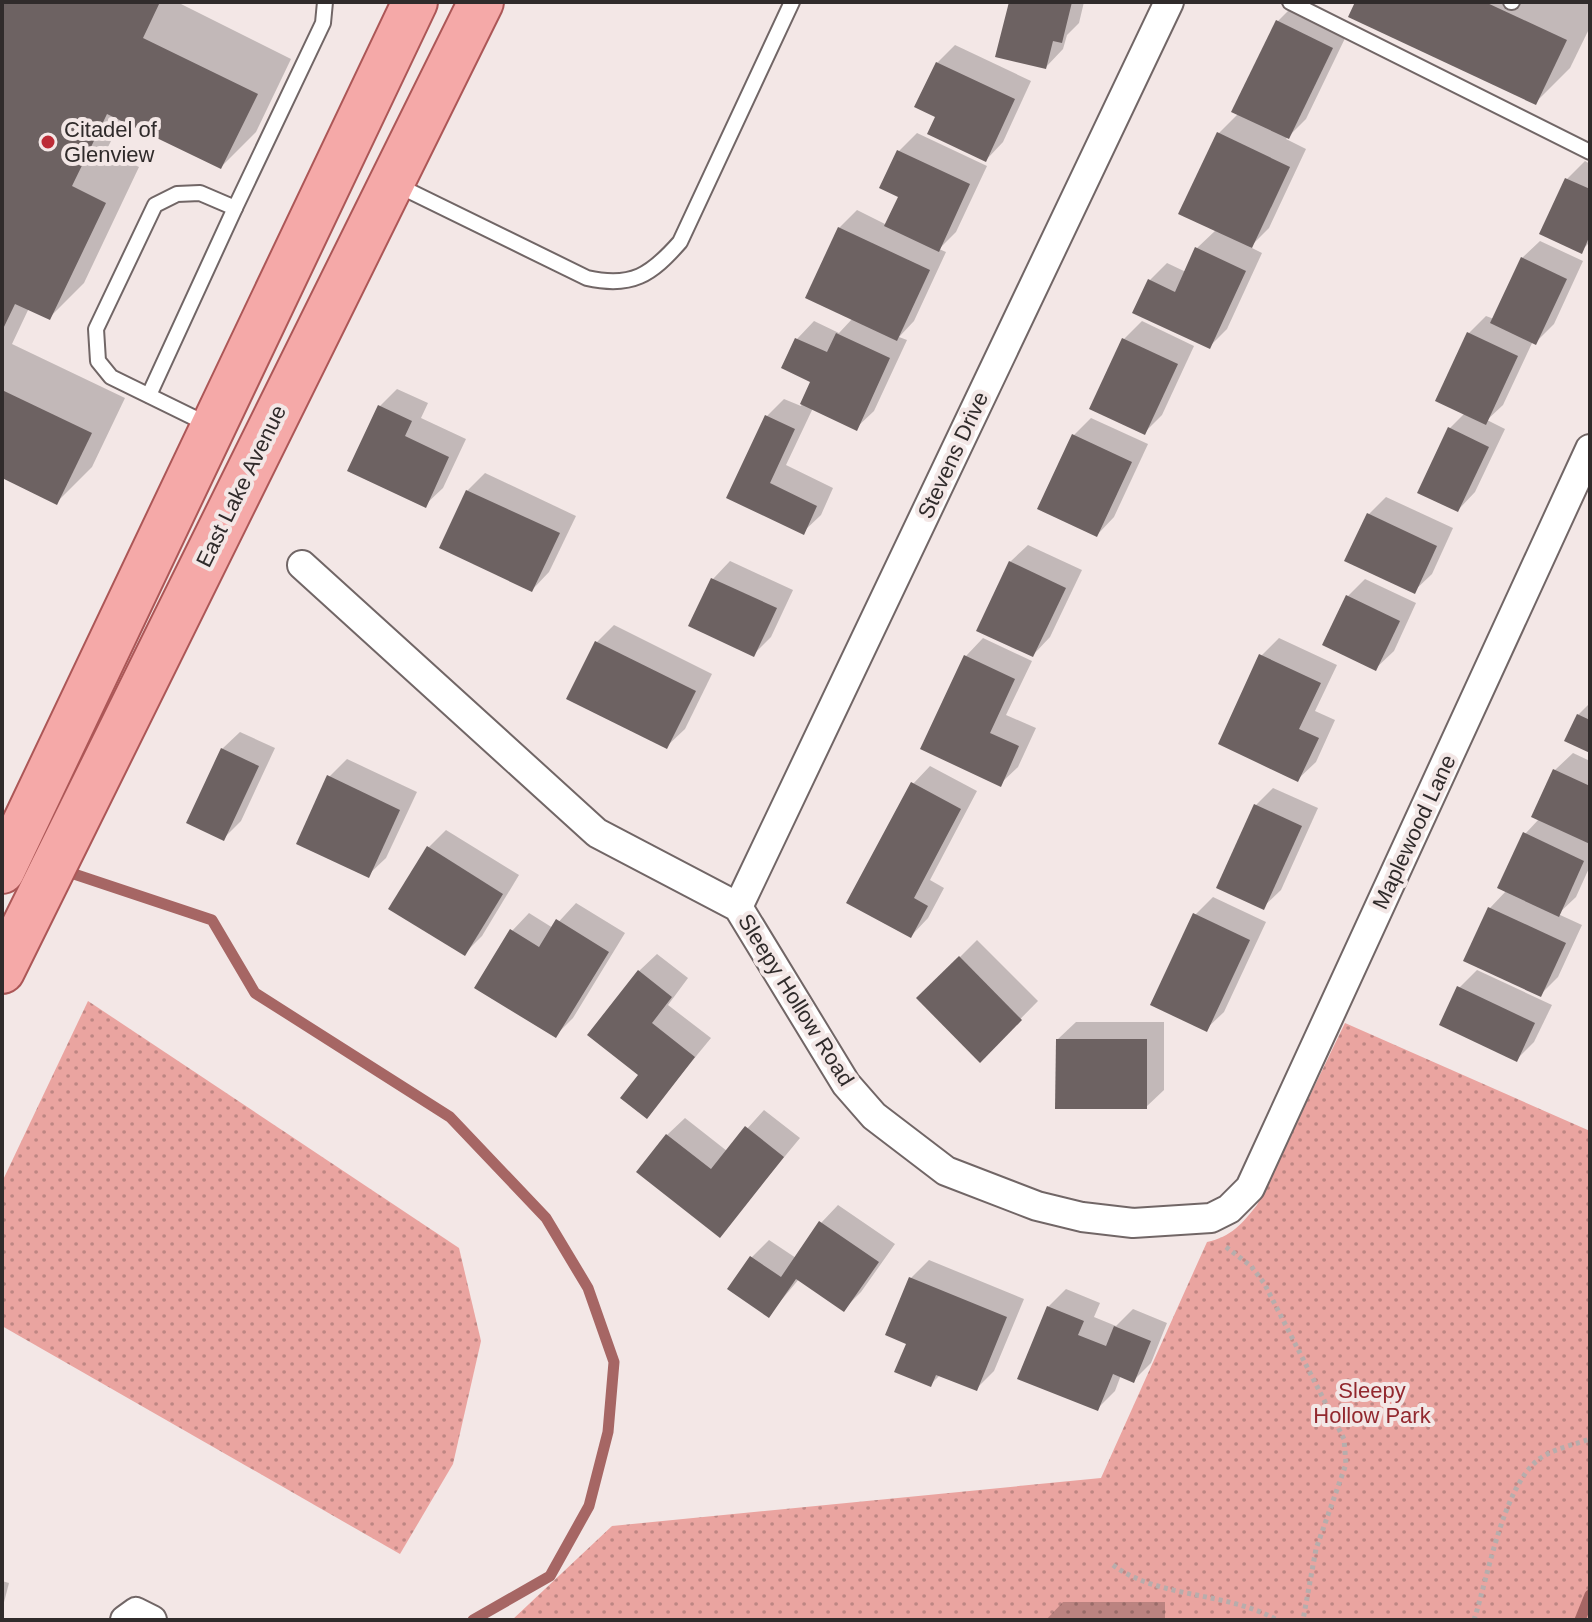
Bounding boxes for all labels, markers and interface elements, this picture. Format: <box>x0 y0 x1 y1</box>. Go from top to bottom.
place label: Citadel of Glenview <box>64 117 158 167</box>
marker: Citadel of Glenview <box>39 133 57 151</box>
street label: Stevens Drive <box>913 388 993 522</box>
street label: East Lake Avenue <box>191 401 291 571</box>
street label: Maplewood Lane <box>1367 751 1461 913</box>
street label: Sleepy Hollow Road <box>733 909 859 1091</box>
park label: Sleepy Hollow Park <box>1313 1378 1432 1428</box>

